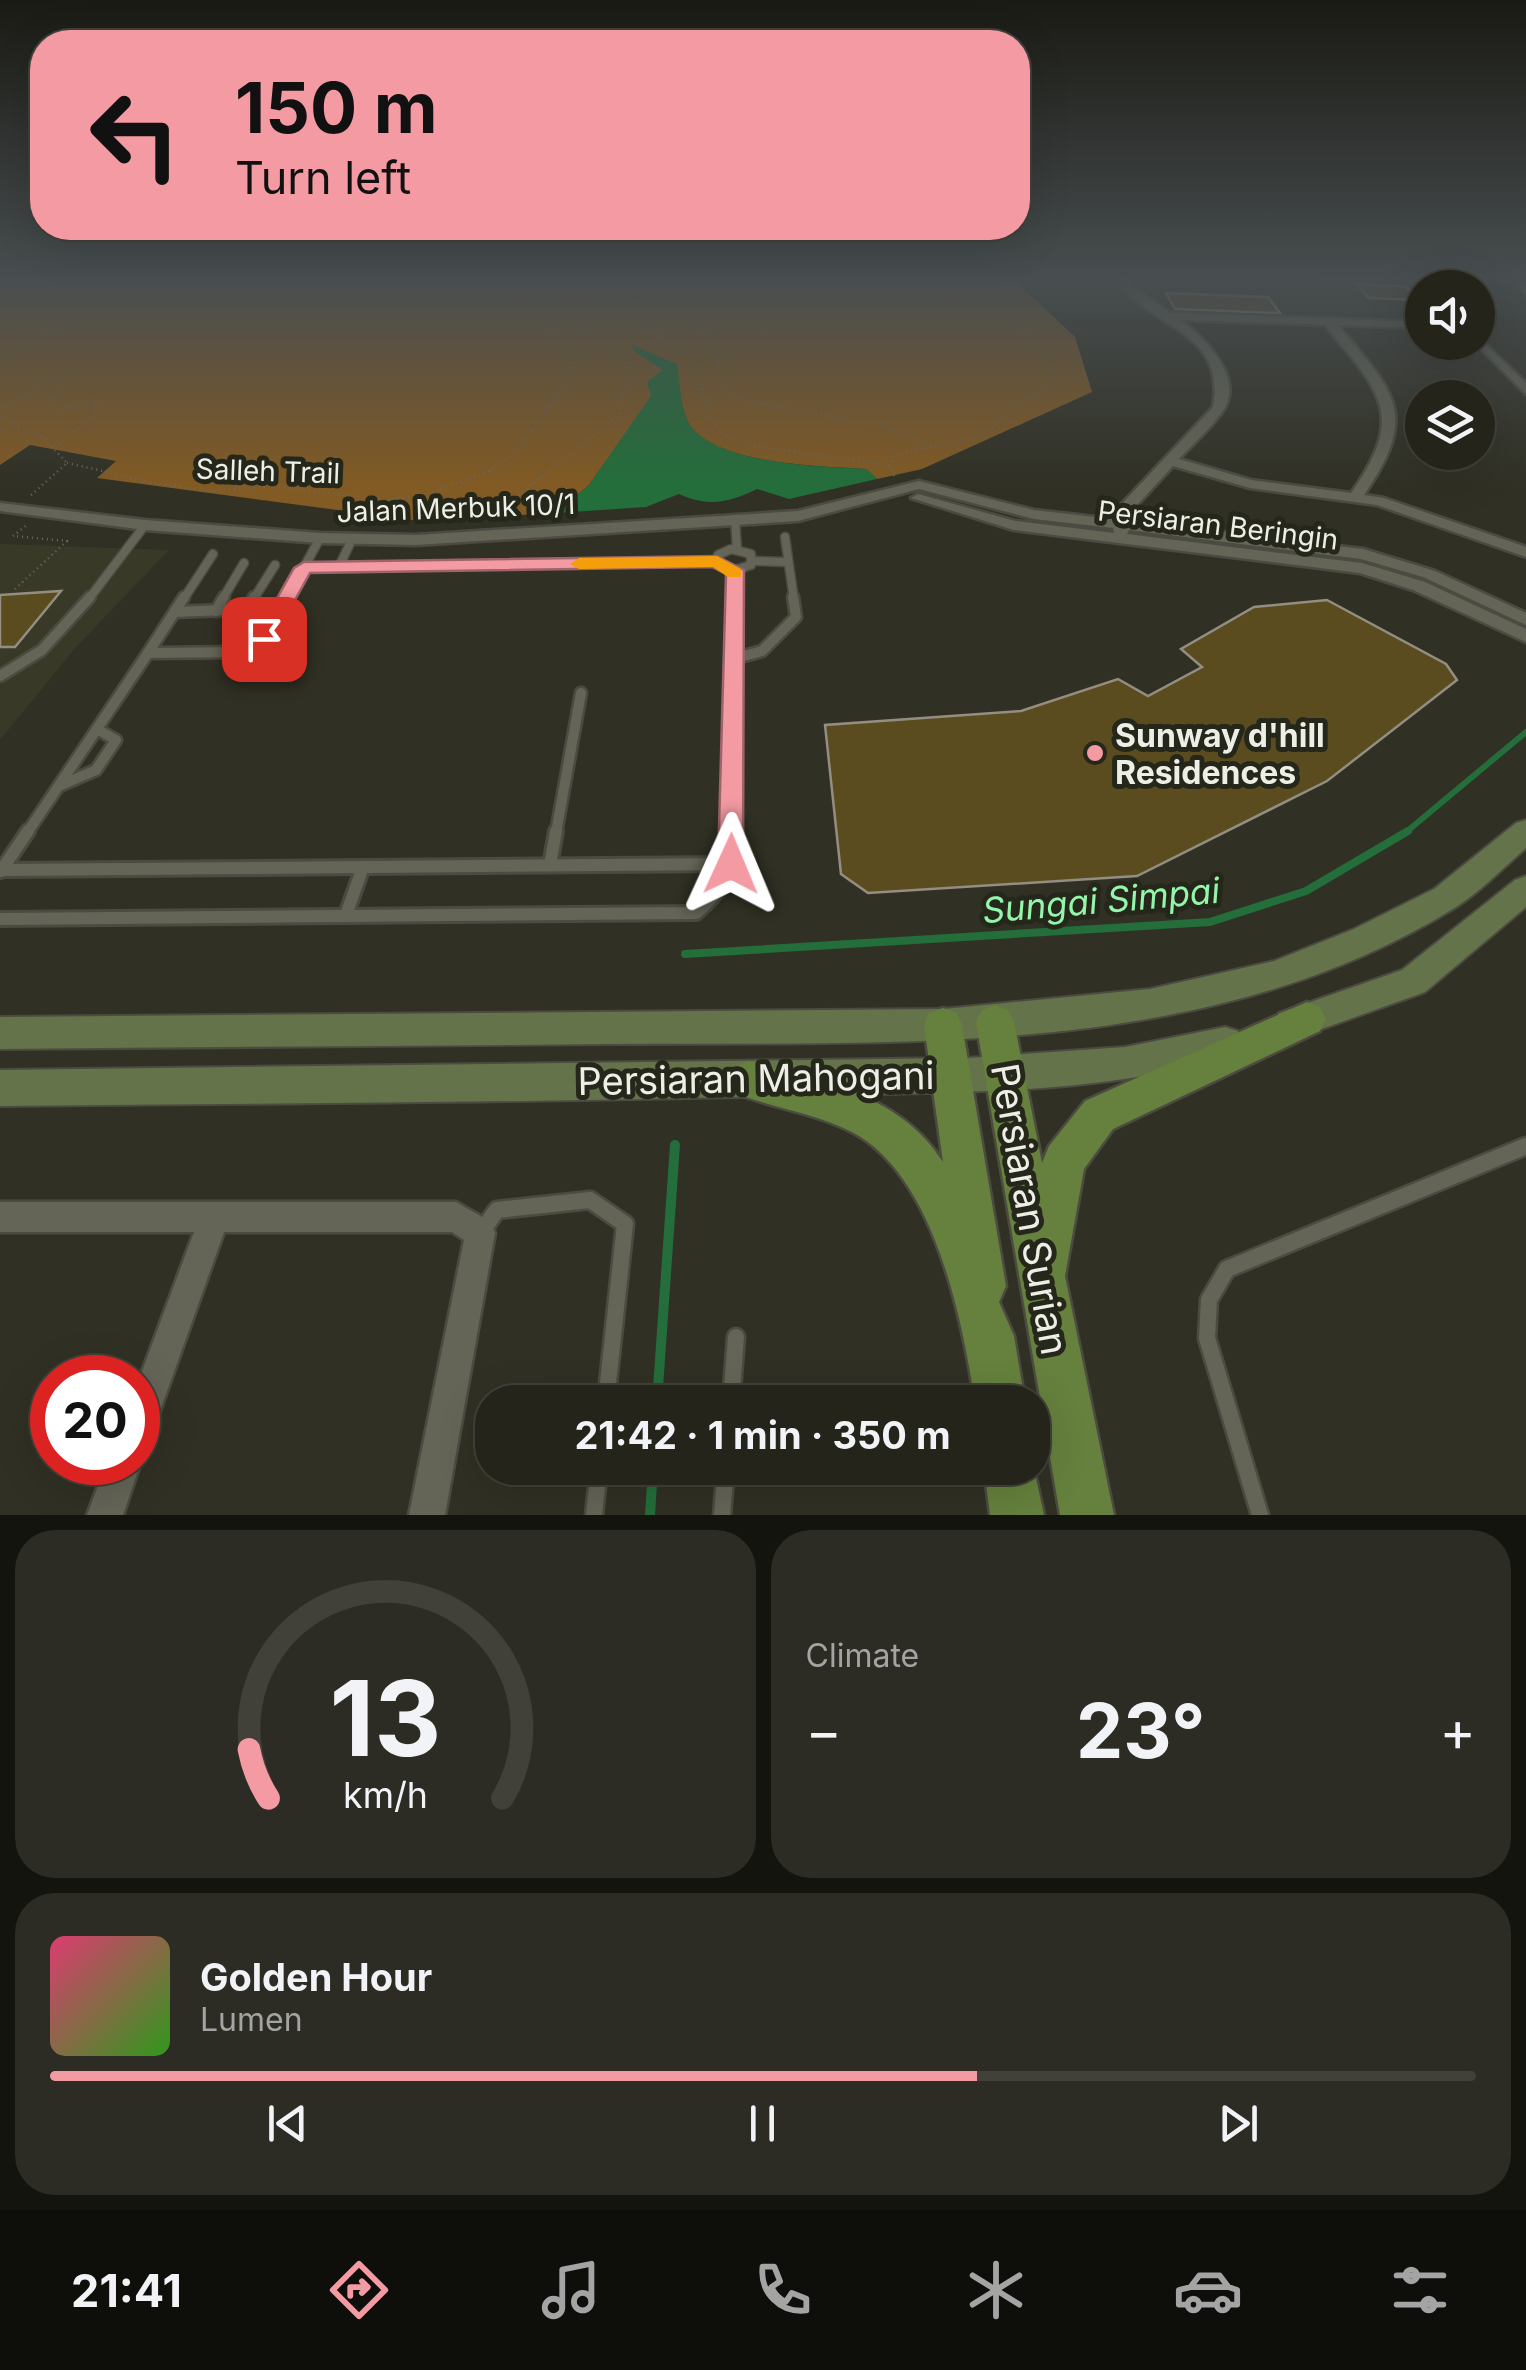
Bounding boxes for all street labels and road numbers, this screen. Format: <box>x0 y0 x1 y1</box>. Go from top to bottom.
street label: Salleh Trail <box>195 451 341 491</box>
street label: Jalan Merbuk 10/1 <box>336 487 576 529</box>
street label: Persiaran Beringin <box>1096 493 1340 557</box>
street label: Persiaran Mahogani <box>577 1052 935 1104</box>
street label: Persiaran Surian <box>982 1060 1078 1358</box>

